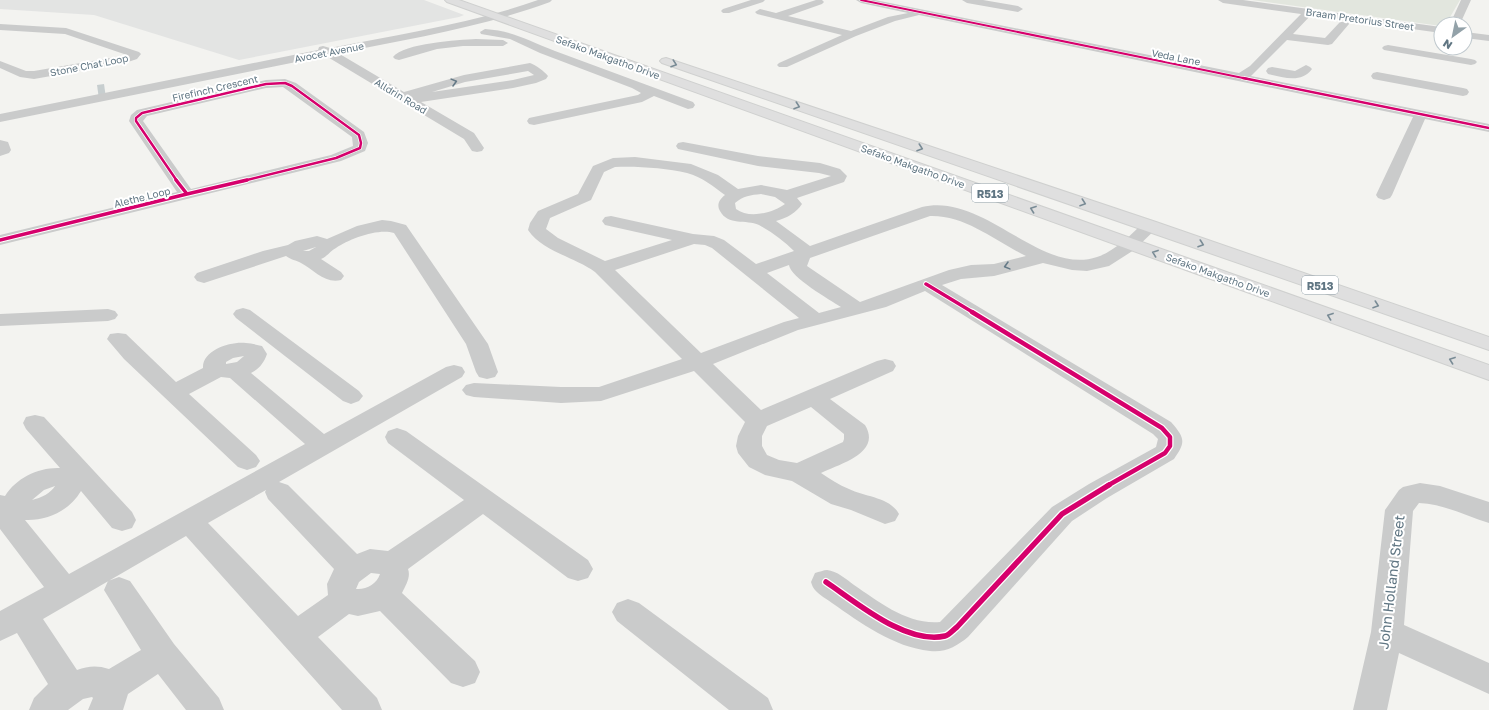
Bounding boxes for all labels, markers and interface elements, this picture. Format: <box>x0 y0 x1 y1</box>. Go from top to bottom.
street label: Braam Pretorius Street <box>1305 5 1415 33</box>
north arrow <box>1433 16 1473 56</box>
street label: Sefako Makgatho Drive <box>554 33 662 82</box>
text: N <box>1440 37 1454 53</box>
street label: Avocet Avenue <box>293 39 365 65</box>
street label: Veda Lane <box>1151 46 1202 68</box>
street label: Stone Chat Loop <box>49 52 129 78</box>
one-way arrow <box>670 59 677 68</box>
street label: Firefinch Crescent <box>171 72 259 104</box>
street label: Alldrin Road <box>373 76 429 116</box>
one-way arrow <box>451 78 458 87</box>
one-way arrow <box>793 101 800 109</box>
street label: Sefako Makgatho Drive <box>859 142 967 191</box>
one-way arrow <box>916 143 923 151</box>
street label: Alethe Loop <box>113 184 171 210</box>
road number: R513 <box>972 184 1008 202</box>
one-way arrow <box>1079 199 1086 207</box>
one-way arrow <box>1029 205 1036 213</box>
one-way arrow <box>1197 239 1204 248</box>
one-way arrow <box>1152 249 1159 257</box>
street label: Sefako Makgatho Drive <box>1164 251 1272 300</box>
one-way arrow <box>1004 262 1011 270</box>
road number: R513 <box>1302 276 1338 294</box>
one-way arrow <box>1373 300 1380 309</box>
one-way arrow <box>1327 312 1334 320</box>
one-way arrow <box>1449 356 1456 364</box>
street label: John Holland Street <box>1374 514 1408 650</box>

